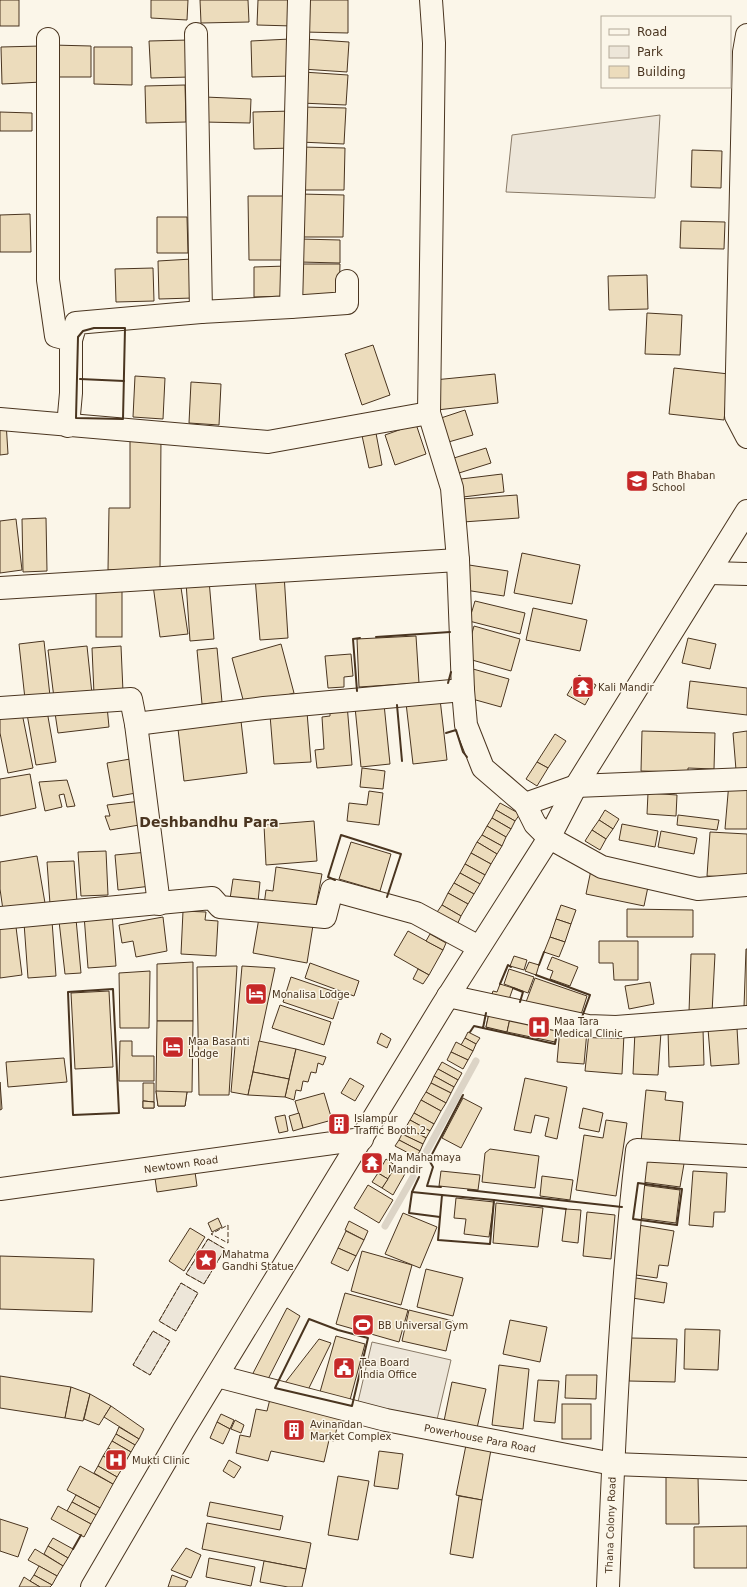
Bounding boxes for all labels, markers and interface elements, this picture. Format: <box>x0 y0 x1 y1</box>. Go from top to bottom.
legend <box>601 16 731 88</box>
text: Road <box>637 25 667 39</box>
text: Park <box>637 45 663 59</box>
text: Building <box>637 65 686 79</box>
school or university icon: Path Bhaban School <box>624 468 650 494</box>
place label: Path Bhaban School <box>652 470 715 493</box>
temple icon: Kali Mandir <box>570 674 596 700</box>
place label: Kali Mandir <box>598 682 654 693</box>
district label: Deshbandhu Para <box>139 814 279 830</box>
hotel icon: Monalisa Lodge <box>243 981 269 1007</box>
place label: Monalisa Lodge <box>272 989 350 1000</box>
hospital icon: Maa Tara Medical Clinic <box>526 1014 552 1040</box>
place label: Maa Tara Medical Clinic <box>554 1016 623 1039</box>
hotel icon: Maa Basanti Lodge <box>160 1034 186 1060</box>
place label: Maa Basanti Lodge <box>188 1036 249 1059</box>
building icon: Islampur Traffic Booth 2 <box>326 1111 352 1137</box>
place label: Islampur Traffic Booth 2 <box>353 1113 426 1136</box>
temple icon: Ma Mahamaya Mandir <box>359 1150 385 1176</box>
place label: Ma Mahamaya Mandir <box>388 1152 461 1175</box>
street label: Newtown Road <box>143 1154 219 1175</box>
place icon: Mahatma Gandhi Statue <box>193 1247 219 1273</box>
place label: Mahatma Gandhi Statue <box>222 1249 294 1272</box>
sports icon: BB Universal Gym <box>350 1312 376 1338</box>
place label: BB Universal Gym <box>378 1320 468 1331</box>
public building icon: Tea Board India Office <box>331 1355 357 1381</box>
place label: Tea Board India Office <box>359 1357 417 1380</box>
building icon: Avinandan Market Complex <box>281 1417 307 1443</box>
place label: Avinandan Market Complex <box>310 1419 391 1442</box>
street label: Powerhouse Para Road <box>423 1422 537 1455</box>
hospital icon: Mukti Clinic <box>103 1447 129 1473</box>
place label: Mukti Clinic <box>132 1455 190 1466</box>
street label: Thana Colony Road <box>603 1476 618 1575</box>

